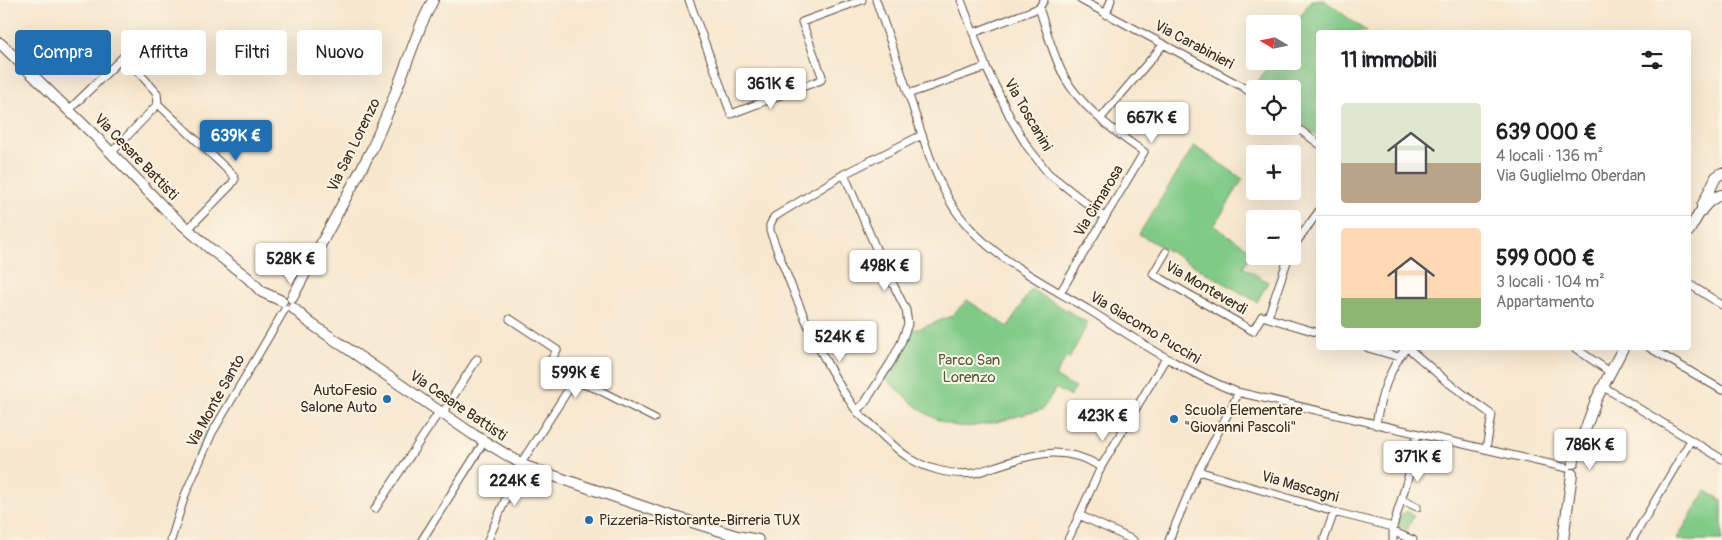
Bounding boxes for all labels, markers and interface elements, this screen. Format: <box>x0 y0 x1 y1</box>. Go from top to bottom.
north arrow <box>1246 15 1301 70</box>
map controls <box>1246 15 1301 265</box>
street label: Via Carabinieri <box>1151 16 1237 74</box>
chip: Compra <box>15 30 111 75</box>
chip: Affitta <box>121 30 206 75</box>
chip: Filtri <box>216 30 287 75</box>
chip: Nuovo <box>297 30 382 75</box>
icon: filters <box>1638 46 1666 74</box>
text: 11 immobili <box>1341 47 1437 74</box>
pin: 361K € <box>730 68 812 110</box>
text: 361K € <box>747 74 795 94</box>
street label: Via Toscanini <box>1000 75 1057 155</box>
button: locate <box>1246 80 1301 135</box>
street label: Via San Lorenzo <box>323 95 385 195</box>
pin: 667K € <box>1111 102 1193 144</box>
text: 667K € <box>1127 108 1177 128</box>
street label: Via Cesare Battisti <box>90 110 182 205</box>
text: 639 000 € <box>1496 119 1597 146</box>
pin: 639K € <box>195 120 277 162</box>
icon: home <box>1381 123 1441 183</box>
text: 639K € <box>211 126 261 146</box>
button: + <box>1246 145 1301 200</box>
text: 4 locali · 136 m² <box>1496 146 1603 166</box>
street label: Via Cimarosa <box>1070 162 1128 240</box>
text: Via Guglielmo Oberdan <box>1496 166 1646 186</box>
button: − <box>1246 210 1301 265</box>
pin: 528K € <box>250 242 332 285</box>
text: 599 000 € <box>1496 245 1595 272</box>
icon: home <box>1381 248 1441 308</box>
text: 528K € <box>266 249 316 269</box>
pin: 498K € <box>844 250 926 292</box>
text: 498K € <box>860 256 910 276</box>
street label: Via Monteverdi <box>1162 257 1251 319</box>
text: 3 locali · 104 m² <box>1496 272 1605 292</box>
street label: Via Giacomo Puccini <box>1086 287 1204 369</box>
text: Appartamento <box>1496 292 1594 312</box>
pin: 524K € <box>799 320 881 363</box>
text: 524K € <box>815 327 865 347</box>
street label: Via Monte Santo <box>183 351 249 451</box>
park label: Parco San Lorenzo <box>938 351 1000 387</box>
pin: 599K € <box>535 356 617 399</box>
text: 599K € <box>552 363 600 383</box>
street label: Via Cesare Battisti <box>406 366 510 446</box>
place label: AutoFesio Salone Auto <box>300 381 377 417</box>
marker: AutoFesio Salone Auto <box>381 393 393 405</box>
pin: 423K € <box>1062 400 1144 442</box>
place label: Scuola Elementare "Giovanni Pascoli" <box>1184 401 1303 437</box>
text: 423K € <box>1078 406 1128 426</box>
marker: Scuola Elementare "Giovanni Pascoli" <box>1168 413 1180 425</box>
pin: 786K € <box>1549 428 1631 471</box>
text: 786K € <box>1565 435 1615 455</box>
pin: 371K € <box>1377 440 1459 483</box>
text: 371K € <box>1394 447 1442 467</box>
pin: 224K € <box>474 464 556 507</box>
street label: Via Mascagni <box>1259 467 1341 507</box>
text: 224K € <box>490 471 540 491</box>
place label: Pizzeria-Ristorante-Birreria TUX <box>599 511 801 530</box>
marker: Pizzeria-Ristorante-Birreria TUX <box>583 514 595 526</box>

